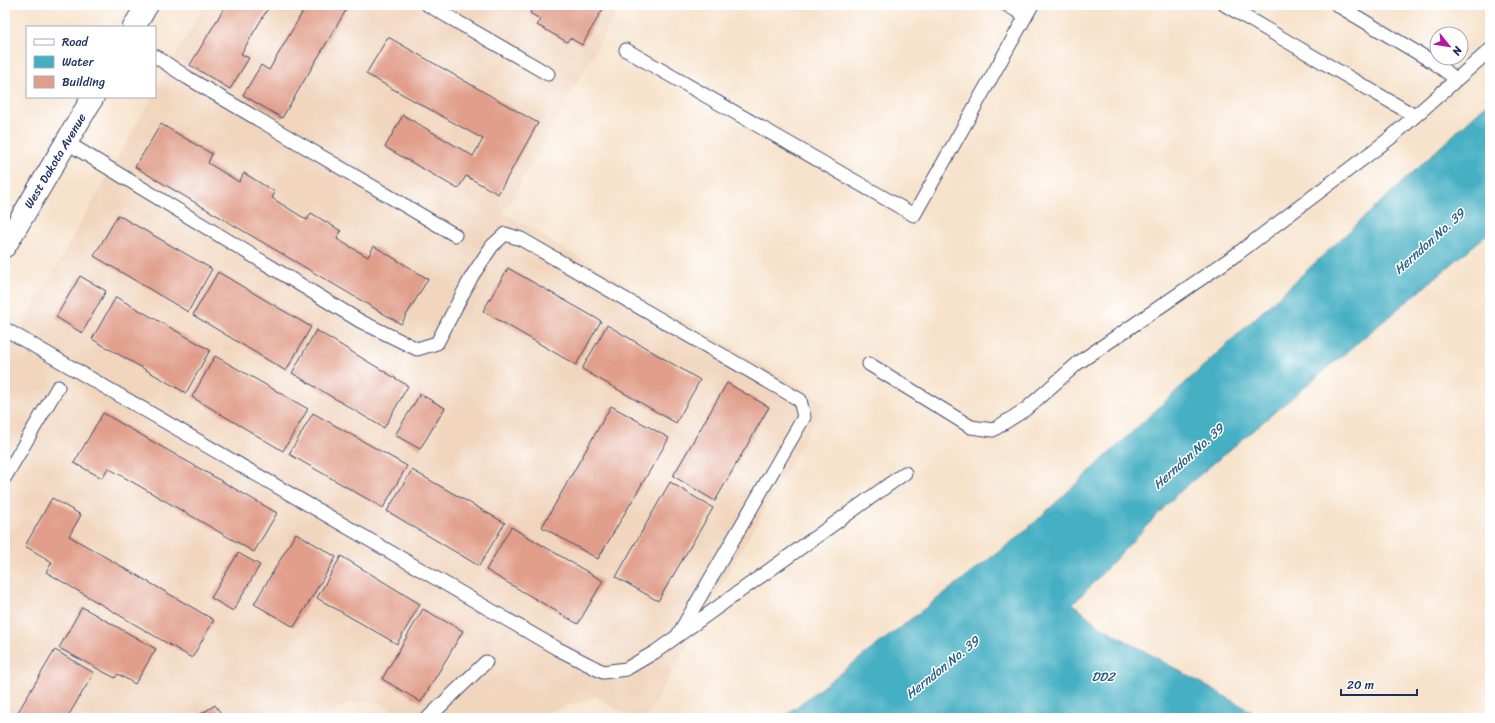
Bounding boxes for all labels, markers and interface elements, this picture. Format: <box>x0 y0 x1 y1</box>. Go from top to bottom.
legend <box>26 26 156 98</box>
north arrow <box>1429 26 1469 66</box>
text: Road <box>62 31 89 53</box>
text: N <box>1447 42 1468 59</box>
text: Water <box>62 51 95 73</box>
text: Building <box>62 71 105 93</box>
street label: West Dakota Avenue <box>18 109 92 213</box>
water label: Herndon No. 39 <box>1388 201 1472 280</box>
water label: Herndon No. 39 <box>1147 416 1231 495</box>
water label: Herndon No. 39 <box>900 629 986 705</box>
water label: DD2 <box>1091 665 1117 688</box>
scale bar <box>1341 671 1417 697</box>
text: 20 m <box>1347 674 1374 696</box>

